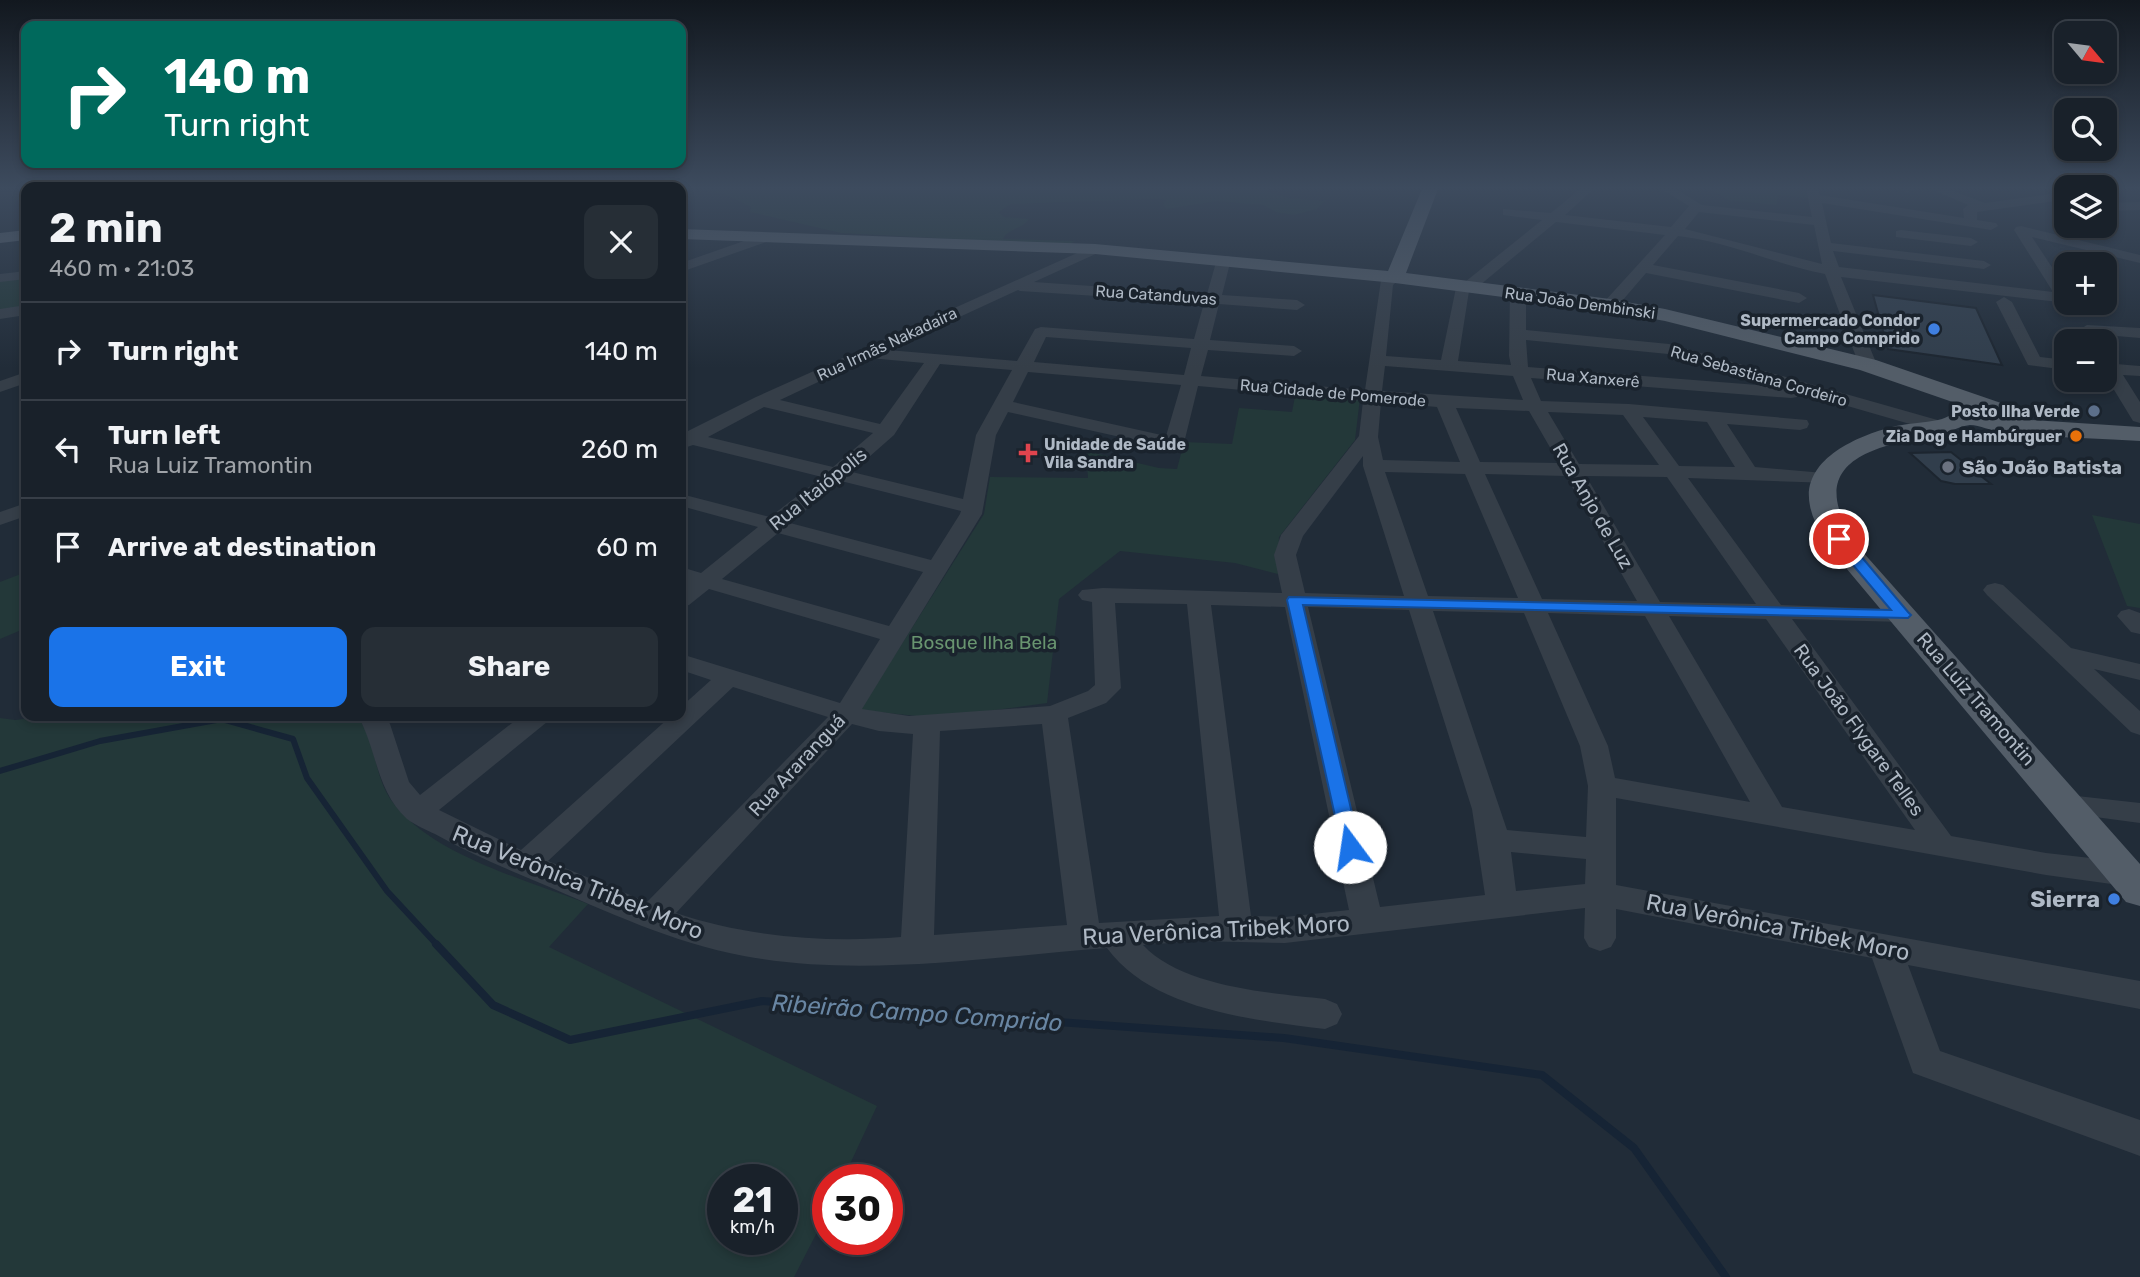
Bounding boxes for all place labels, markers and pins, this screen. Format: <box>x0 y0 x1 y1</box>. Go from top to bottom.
place label: Supermercado Condor Campo Comprido <box>1740 311 1921 348</box>
marker: Supermercado Condor Campo Comprido <box>1926 321 1942 337</box>
place label: Posto Ilha Verde <box>1951 402 2080 421</box>
marker: Posto Ilha Verde <box>2086 403 2102 419</box>
place label: Zia Dog e Hambúrguer <box>1886 427 2063 446</box>
marker: Zia Dog e Hambúrguer <box>2068 428 2084 444</box>
place label: Unidade de Saúde Vila Sandra <box>1044 435 1186 472</box>
marker: Unidade de Saúde Vila Sandra <box>1018 443 1038 463</box>
place label: São João Batista <box>1962 456 2122 479</box>
marker: São João Batista <box>1940 459 1956 475</box>
pin <box>1809 509 1869 569</box>
place label: Sierra <box>2030 885 2100 913</box>
marker: Sierra <box>2106 891 2122 907</box>

